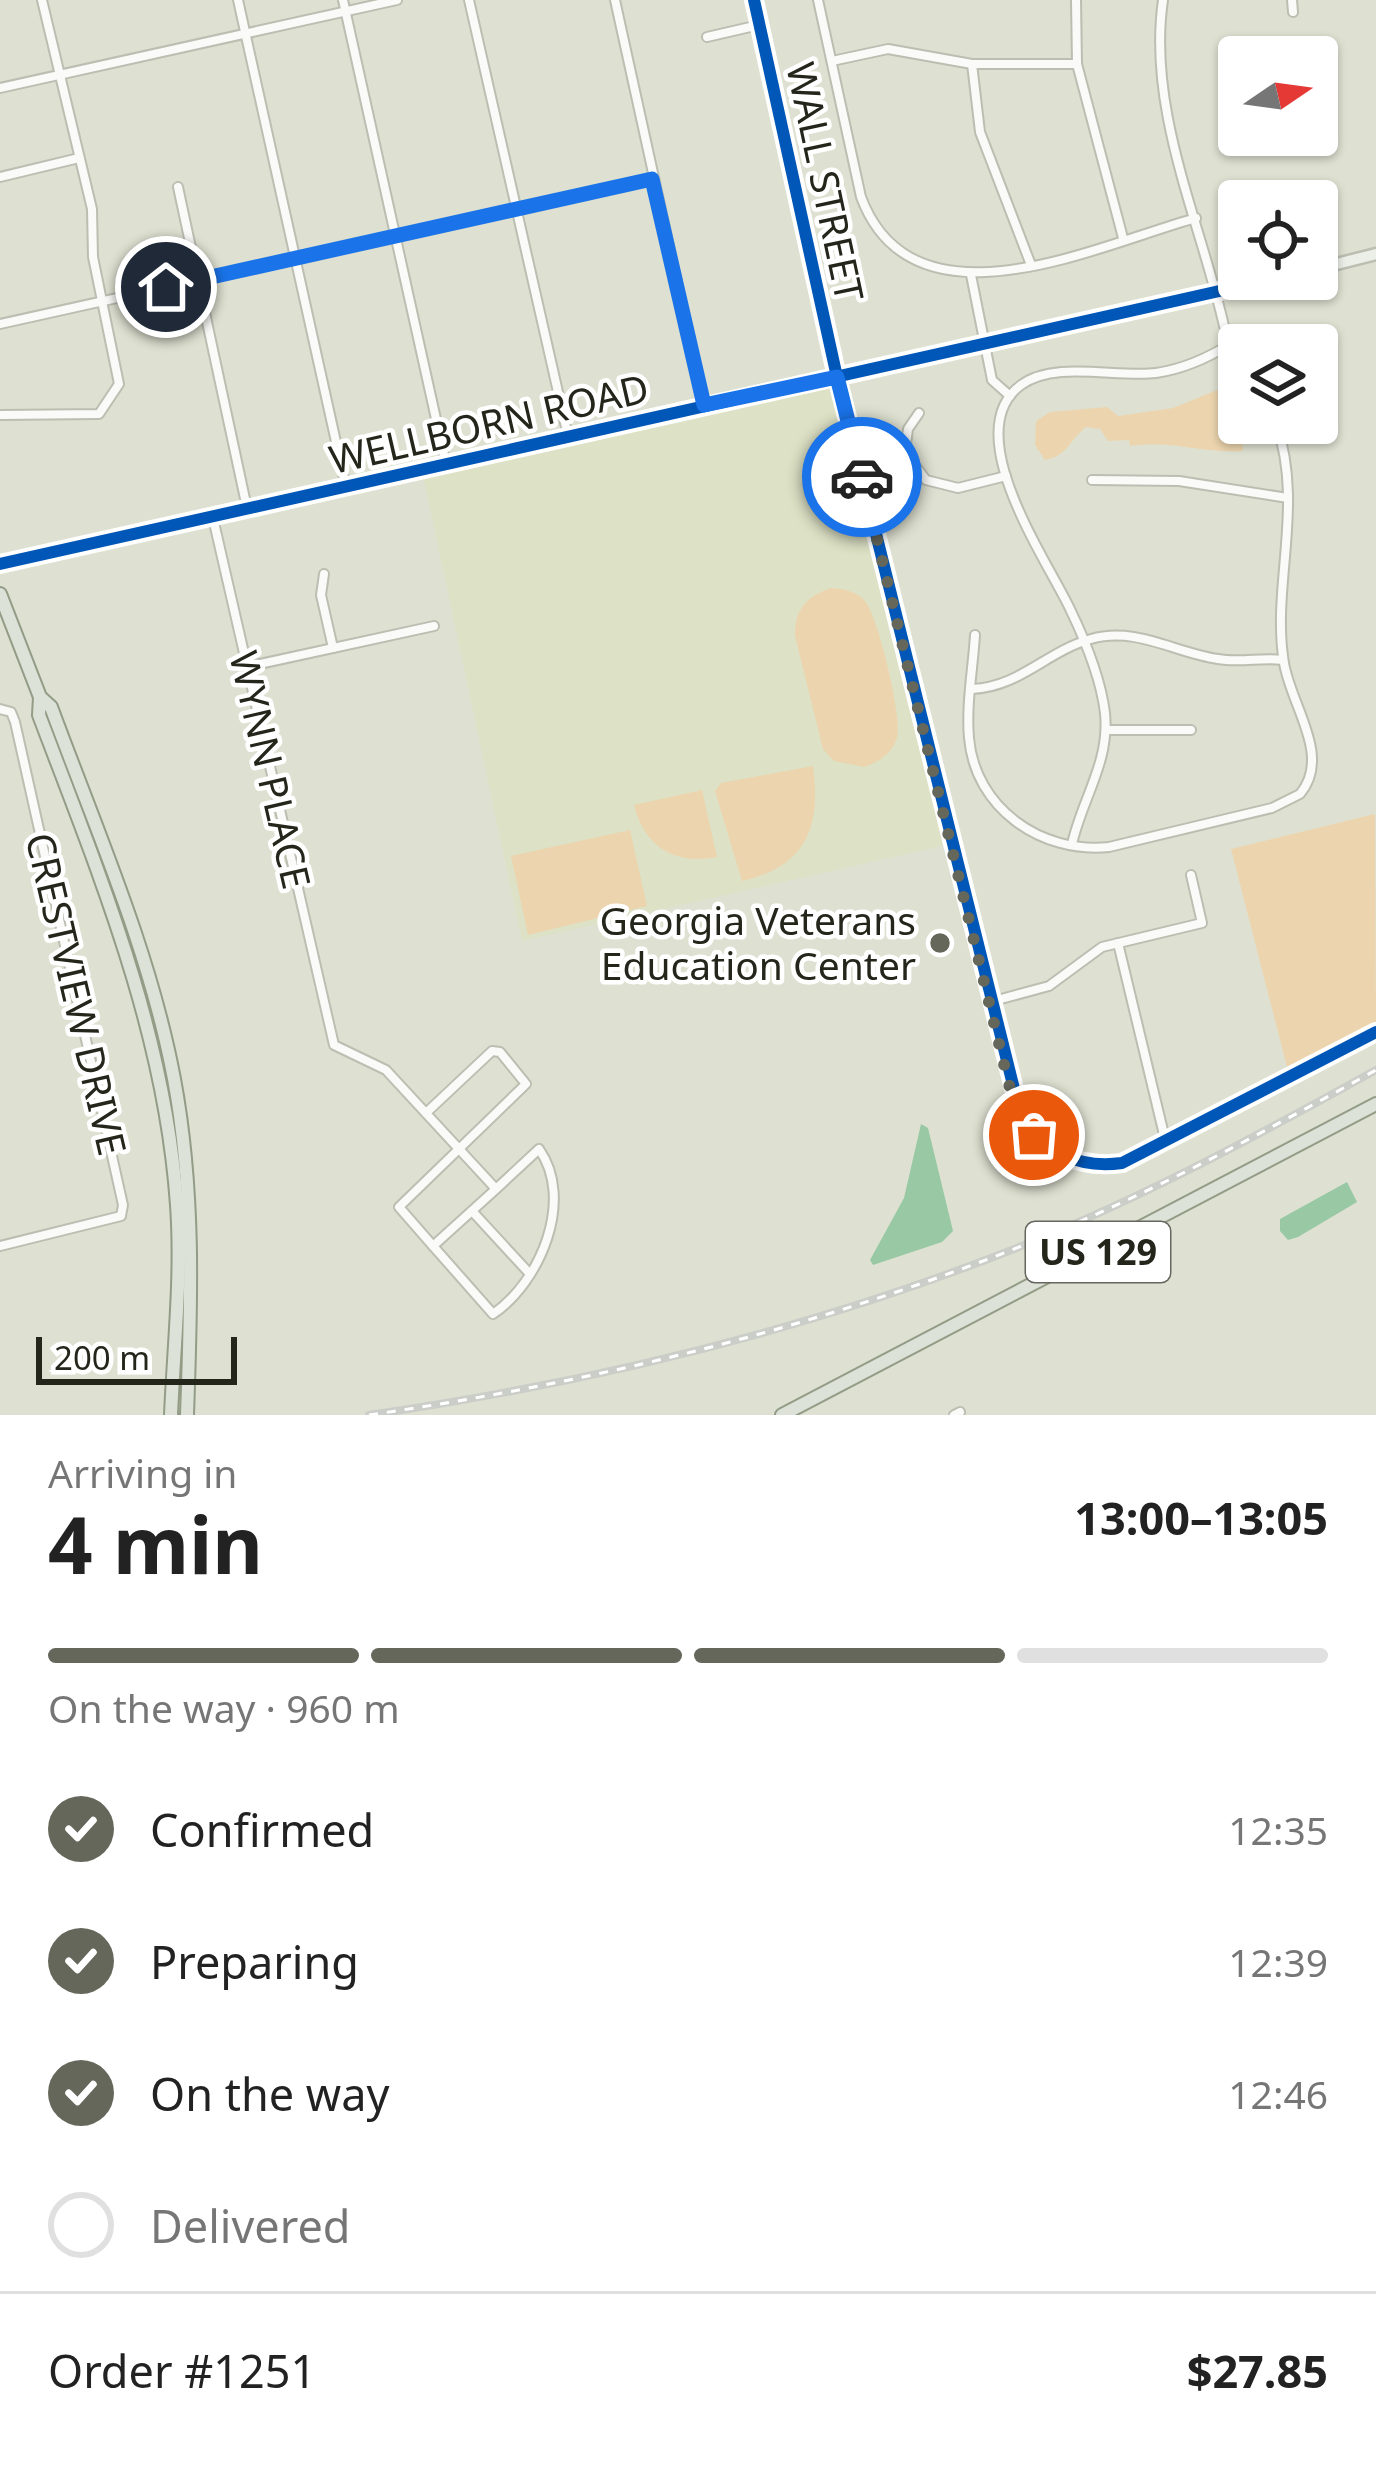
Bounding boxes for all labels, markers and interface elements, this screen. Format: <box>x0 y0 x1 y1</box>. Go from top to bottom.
north arrow <box>1218 36 1338 156</box>
map controls <box>1218 36 1338 444</box>
street label: WALL STREET <box>775 57 878 306</box>
button: locate <box>1218 180 1338 300</box>
pin <box>115 236 217 338</box>
icon: home <box>133 254 199 320</box>
button: layers <box>1218 324 1338 444</box>
street label: WELLBORN ROAD <box>324 360 653 485</box>
courier <box>802 417 922 537</box>
icon: car <box>829 444 895 510</box>
street label: WYNN PLACE <box>218 646 325 894</box>
street label: CRESTVIEW DRIVE <box>15 827 140 1160</box>
place label: Georgia Veterans Education Center <box>600 893 916 991</box>
marker: Georgia Veterans Education Center <box>927 930 953 956</box>
pin <box>983 1084 1085 1186</box>
icon: bag <box>1001 1102 1067 1168</box>
road number: US 129 <box>1026 1222 1170 1282</box>
scale bar <box>36 1331 237 1384</box>
text: 200 m <box>54 1335 150 1380</box>
text: Arriving in <box>48 1446 237 1499</box>
text: 13:00–13:05 <box>1074 1487 1328 1548</box>
text: 4 min <box>48 1491 263 1597</box>
text: On the way · 960 m <box>48 1681 400 1734</box>
icon: check <box>48 1796 114 1862</box>
text: Confirmed <box>150 1799 374 1860</box>
text: 12:35 <box>1228 1803 1328 1856</box>
icon: check <box>48 1928 114 1994</box>
text: Preparing <box>150 1931 359 1992</box>
text: 12:39 <box>1228 1935 1328 1988</box>
icon: check <box>48 2060 114 2126</box>
text: On the way <box>150 2063 389 2124</box>
text: 12:46 <box>1228 2067 1328 2120</box>
text: Delivered <box>150 2195 350 2256</box>
text: Order #1251 <box>48 2340 316 2401</box>
text: $27.85 <box>1187 2340 1328 2401</box>

